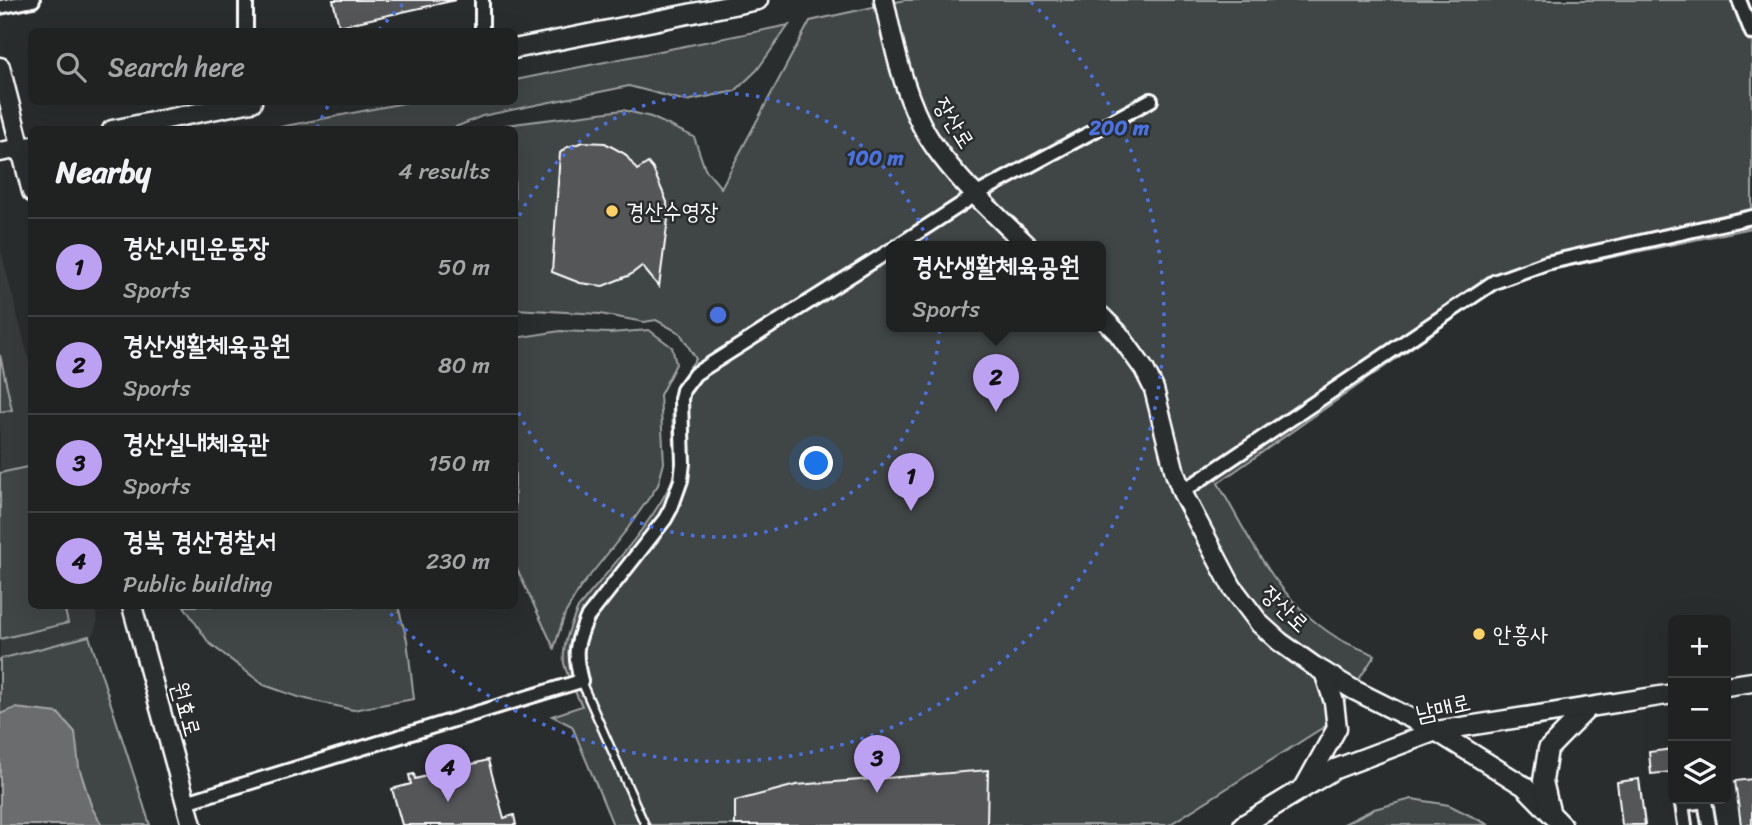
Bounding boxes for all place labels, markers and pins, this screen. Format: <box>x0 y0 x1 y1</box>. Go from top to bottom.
place label: 경산수영장 <box>626 191 719 232</box>
marker: 경산수영장 <box>604 203 620 219</box>
centre of rings <box>706 303 730 327</box>
pin: 2 <box>973 354 1019 412</box>
pin: 1 <box>888 453 934 511</box>
place label: 안흥사 <box>1493 614 1549 655</box>
marker: 안흥사 <box>1471 626 1487 642</box>
pin: 3 <box>854 735 900 793</box>
pin: 4 <box>425 744 471 802</box>

